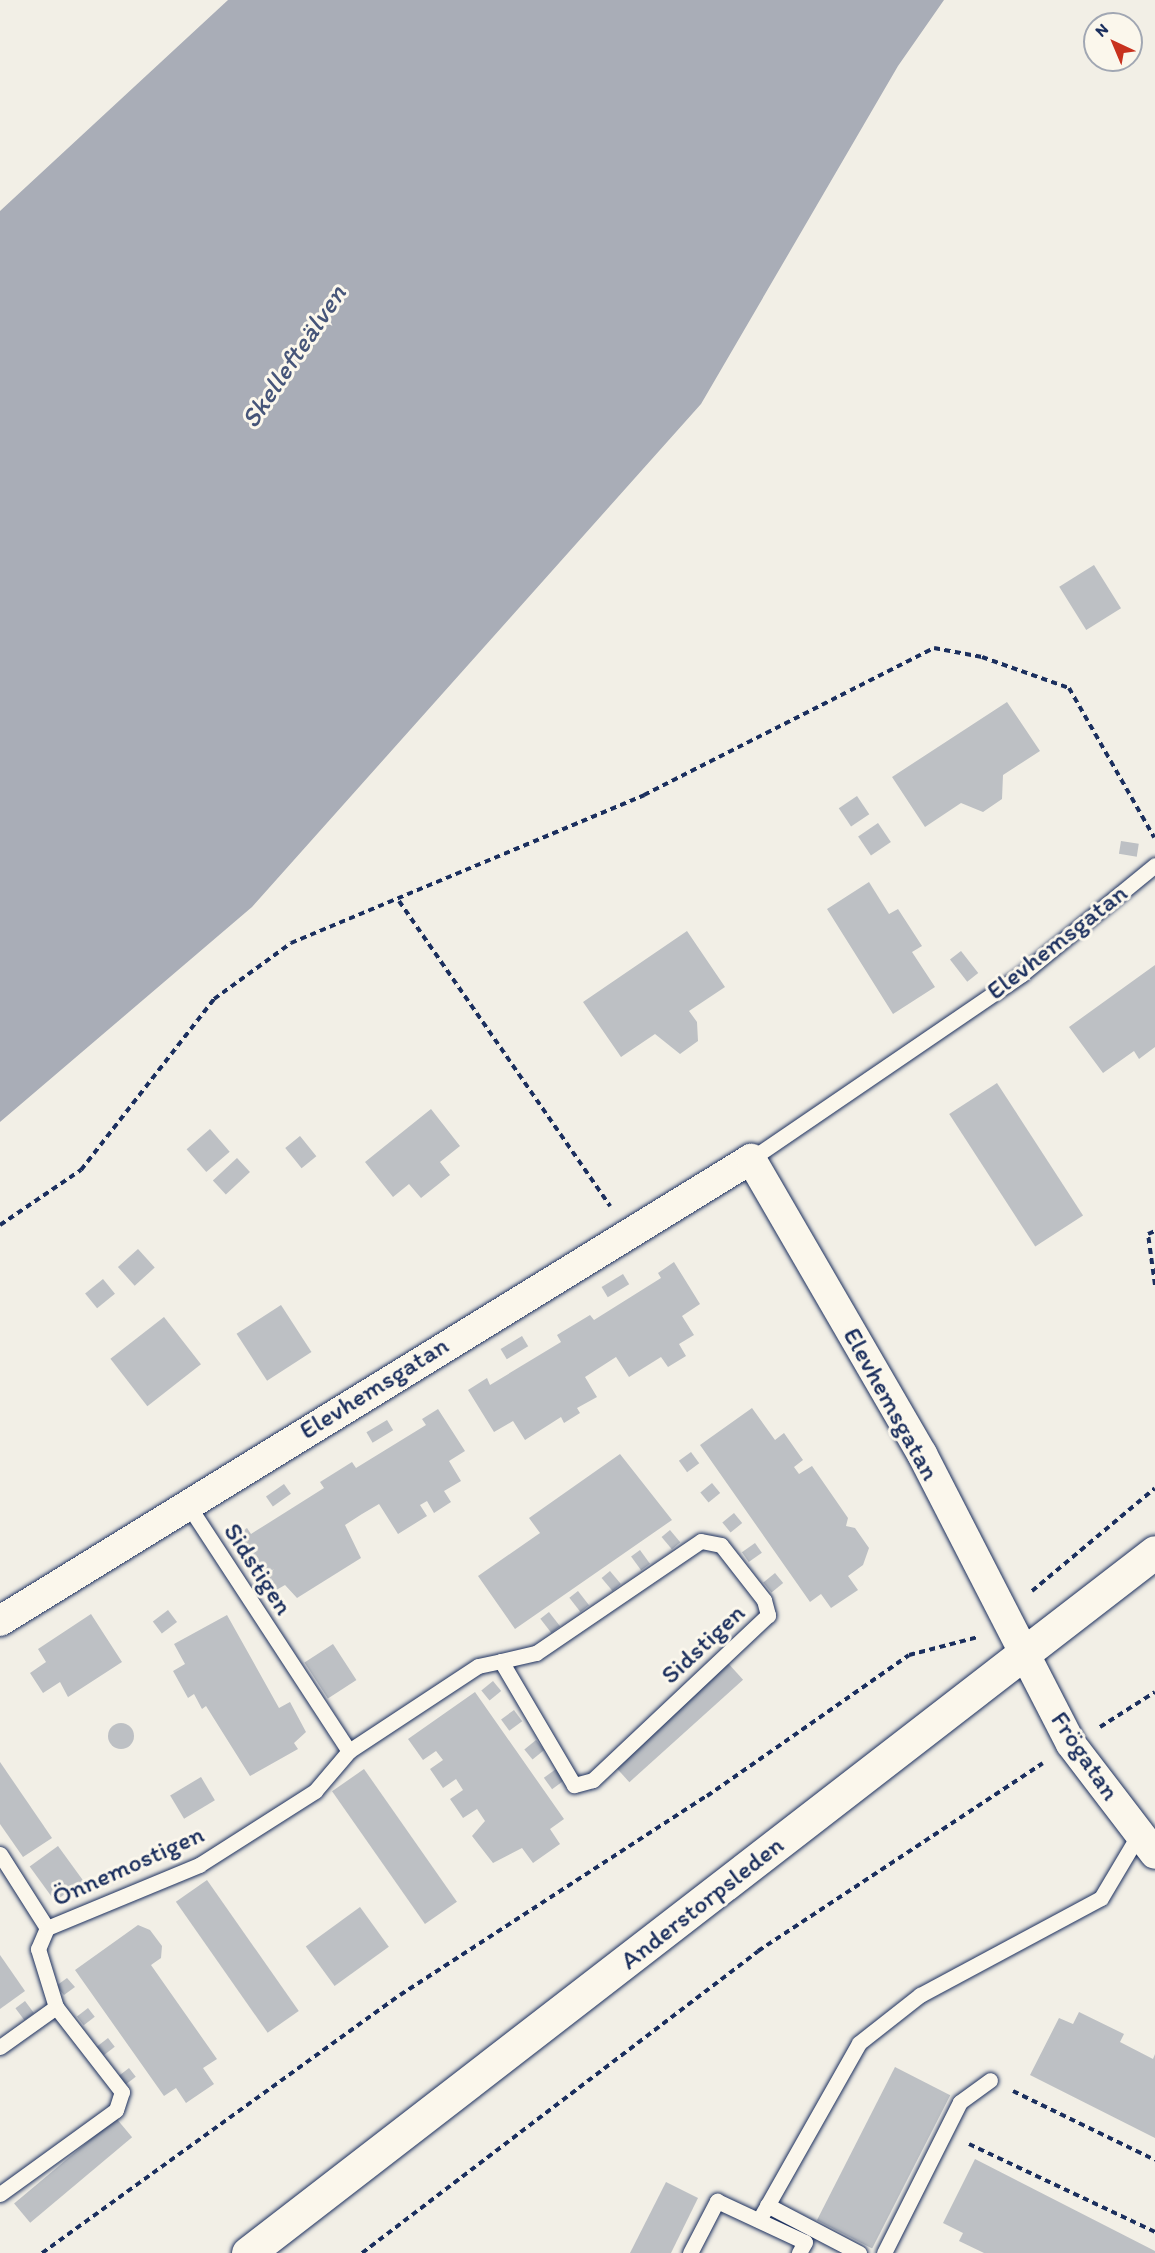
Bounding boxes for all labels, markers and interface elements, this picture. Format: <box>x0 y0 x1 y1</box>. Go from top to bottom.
north arrow <box>1083 12 1143 72</box>
text: N <box>1091 20 1112 41</box>
water label: Skellefteälven <box>233 278 353 434</box>
street label: Elevhemsgatan <box>981 877 1133 1007</box>
street label: Elevhemsgatan <box>836 1322 946 1486</box>
street label: Elevhemsgatan <box>294 1330 454 1446</box>
street label: Sidstigen <box>217 1517 299 1621</box>
street label: Sidstigen <box>655 1597 751 1691</box>
street label: Frögatan <box>1044 1706 1126 1806</box>
street label: Önnemostigen <box>47 1819 209 1913</box>
street label: Anderstorpsleden <box>614 1830 790 1976</box>

